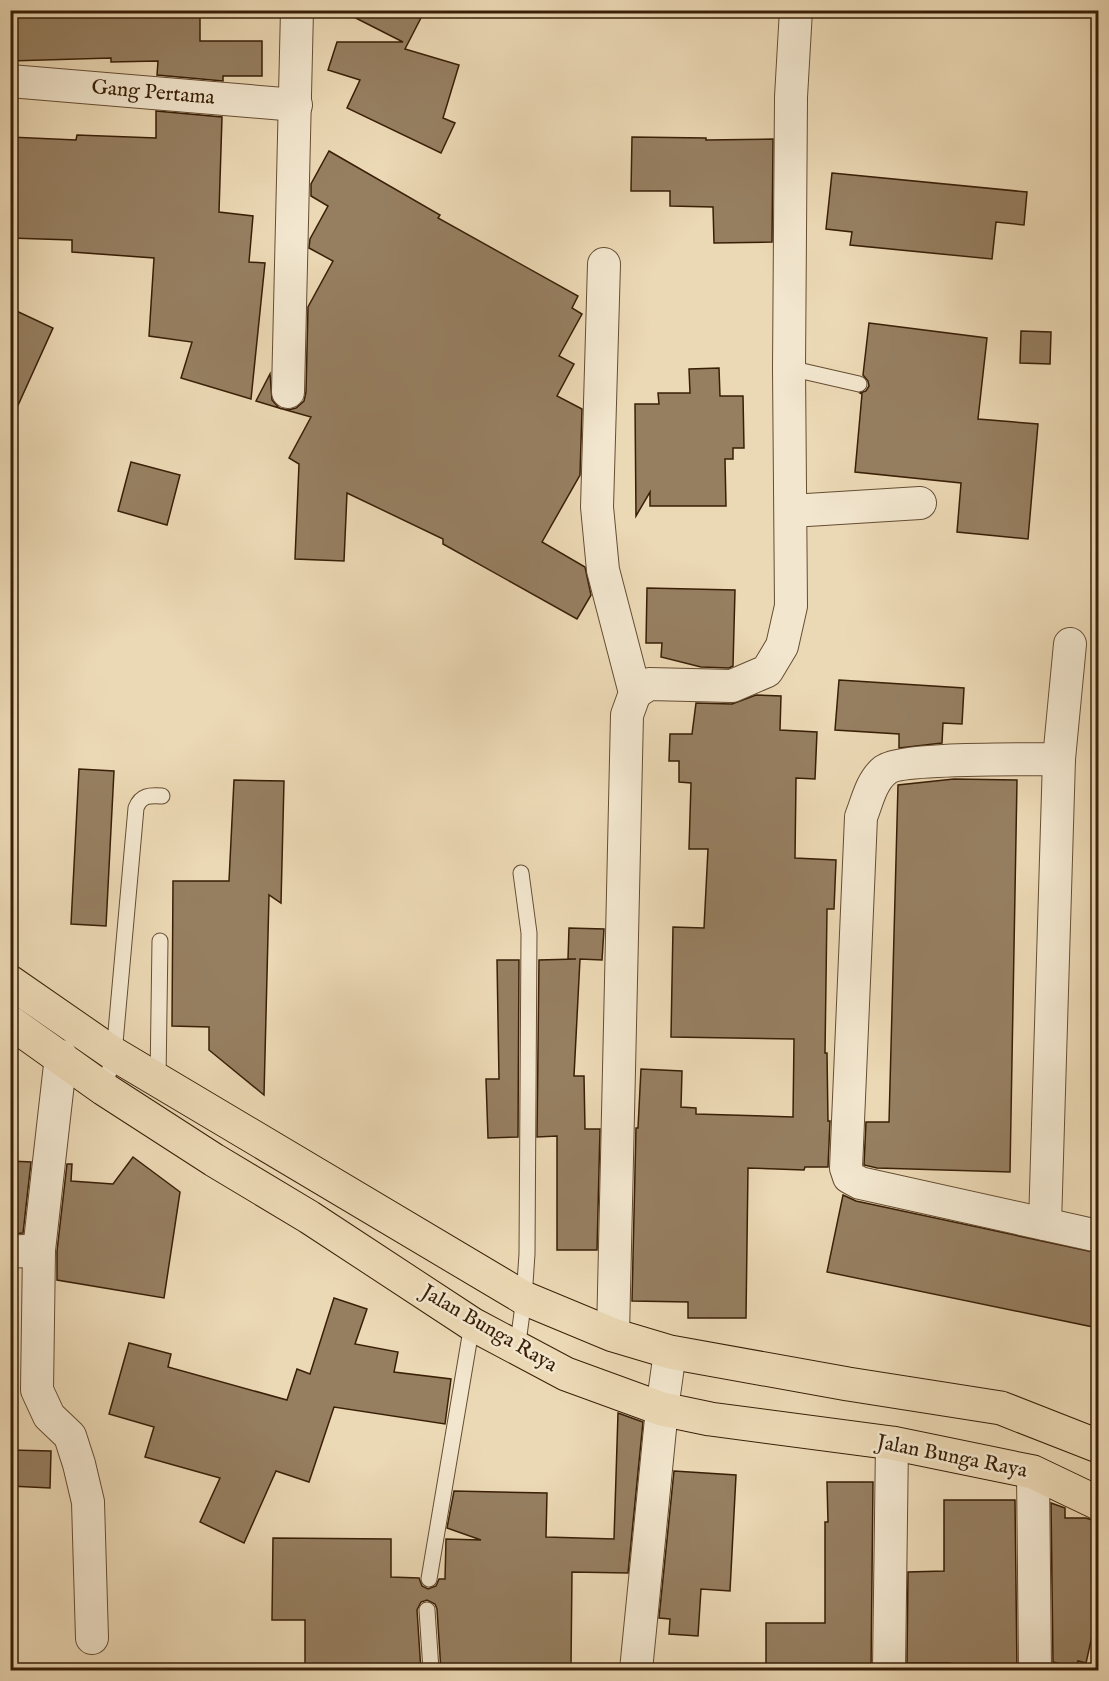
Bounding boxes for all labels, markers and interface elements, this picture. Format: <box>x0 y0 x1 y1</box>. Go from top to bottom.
street label: Gang Pertama <box>90 74 217 112</box>
street label: Jalan Bunga Raya <box>414 1278 563 1379</box>
street label: Jalan Bunga Raya <box>873 1429 1030 1485</box>

